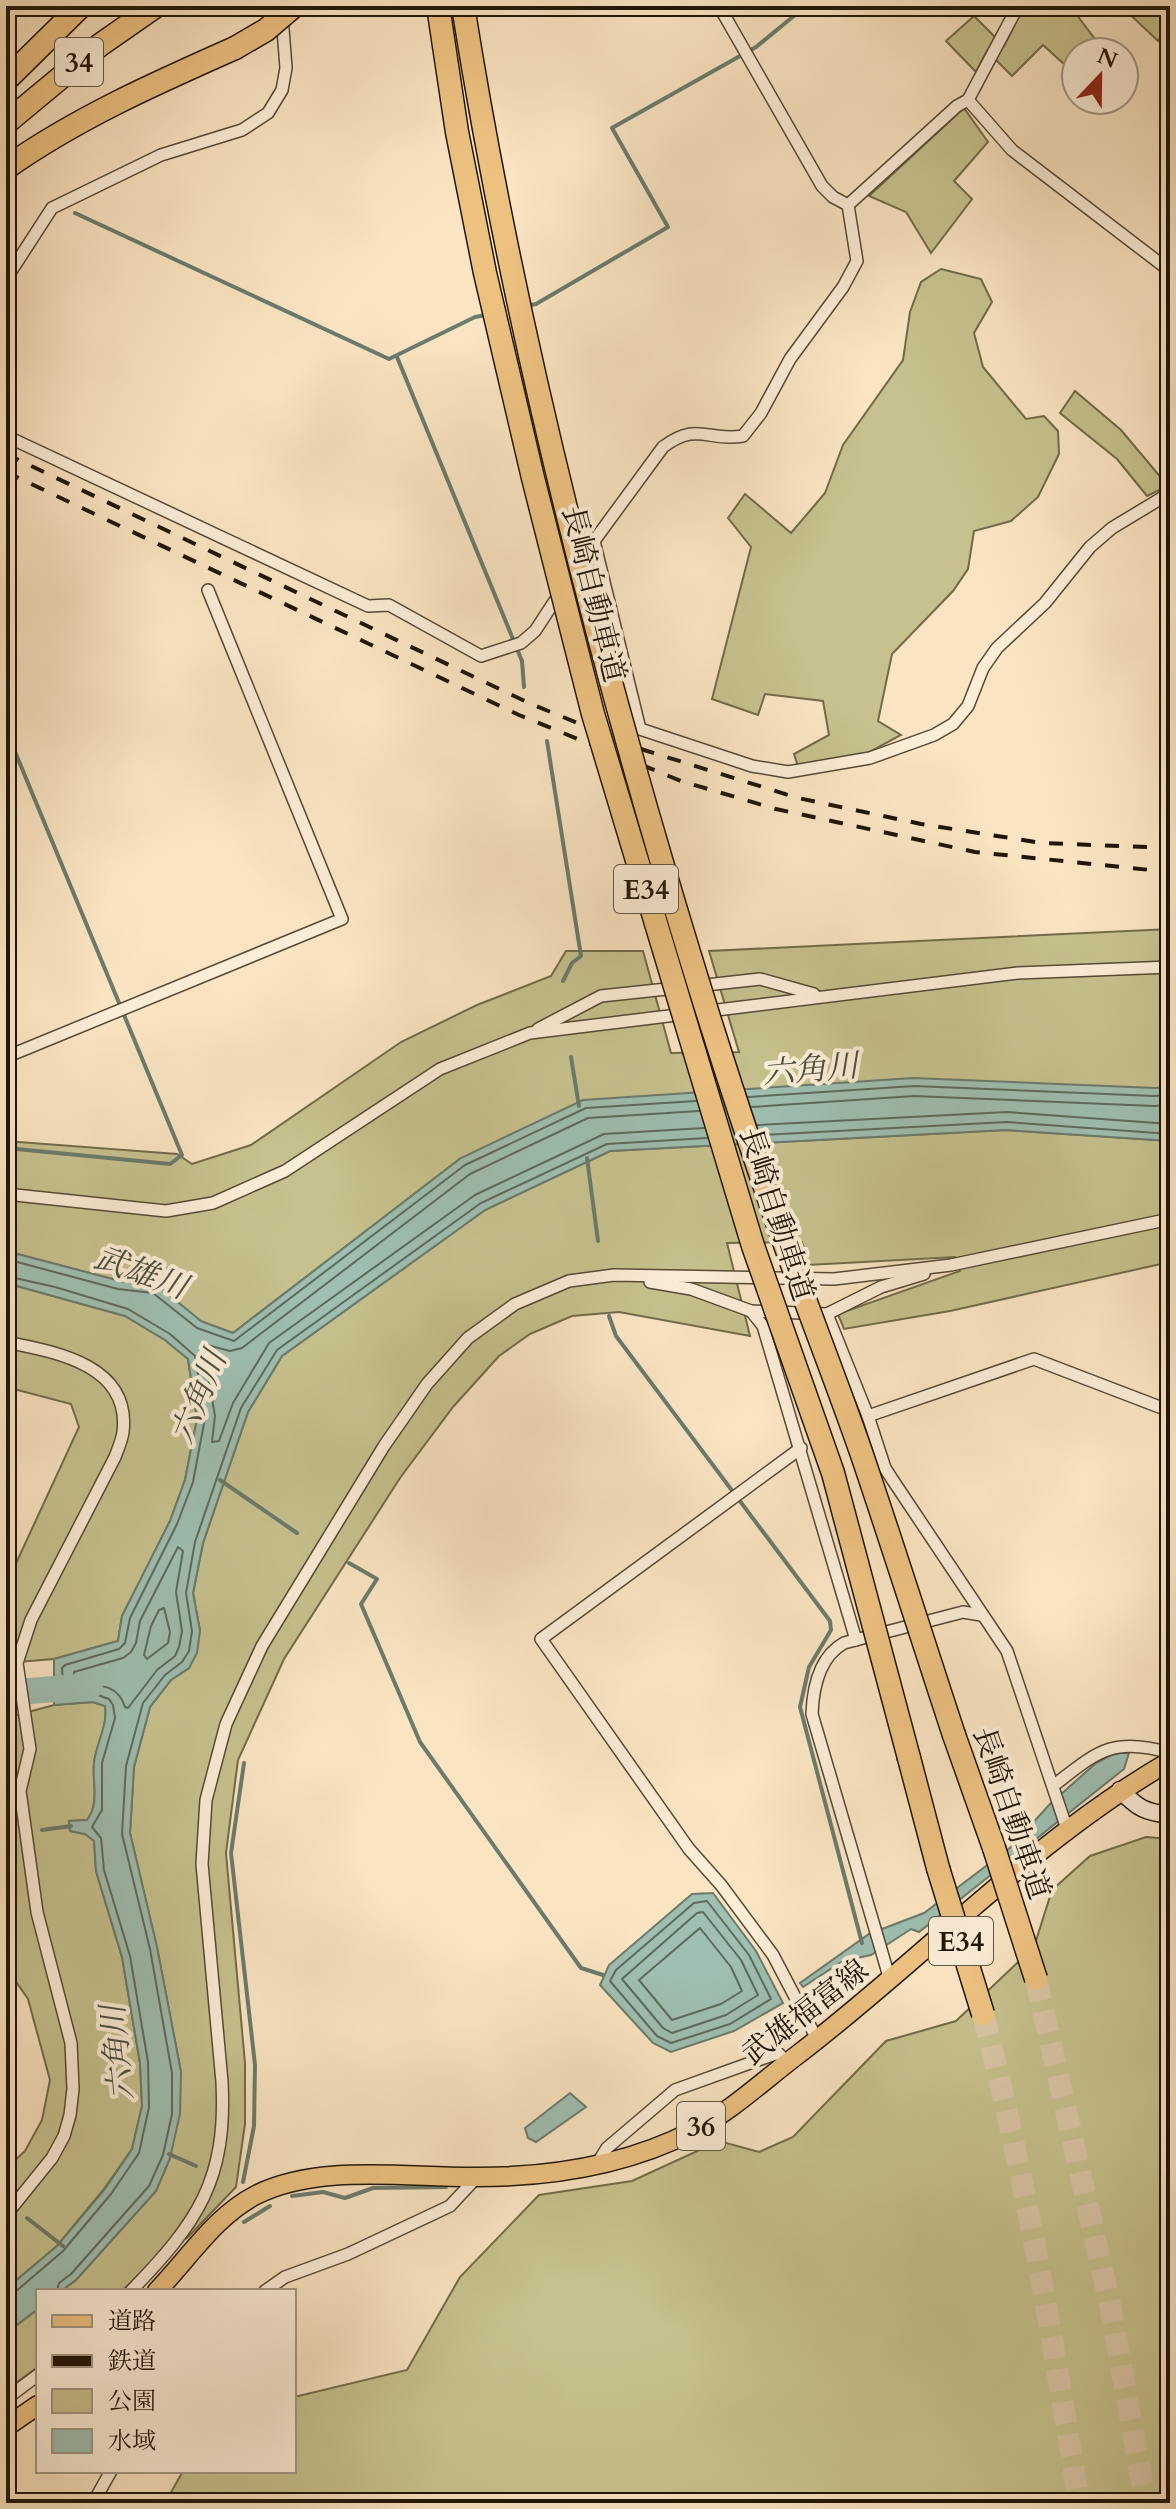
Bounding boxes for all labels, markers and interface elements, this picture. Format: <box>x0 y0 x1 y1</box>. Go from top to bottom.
north arrow <box>1060 36 1140 116</box>
road number: 34 <box>55 38 103 86</box>
text: N <box>1093 41 1122 76</box>
street label: 長崎自動車道 <box>552 502 635 686</box>
road number: E34 <box>614 865 678 913</box>
water label: 六角川 <box>760 1044 863 1096</box>
street label: 長崎自動車道 <box>729 1122 824 1306</box>
water label: 武雄川 <box>88 1236 196 1311</box>
water label: 六角川 <box>161 1342 238 1450</box>
street label: 長崎自動車道 <box>963 1721 1060 1905</box>
road number: E34 <box>929 1917 993 1965</box>
street label: 武雄福富線 <box>734 1950 877 2075</box>
water label: 六角川 <box>91 2000 145 2103</box>
road number: 36 <box>677 2102 725 2150</box>
legend <box>36 2289 296 2473</box>
text: 道路 <box>108 2305 156 2338</box>
text: 鉄道 <box>108 2345 156 2378</box>
text: 公園 <box>108 2385 156 2418</box>
text: 水域 <box>108 2425 156 2458</box>

